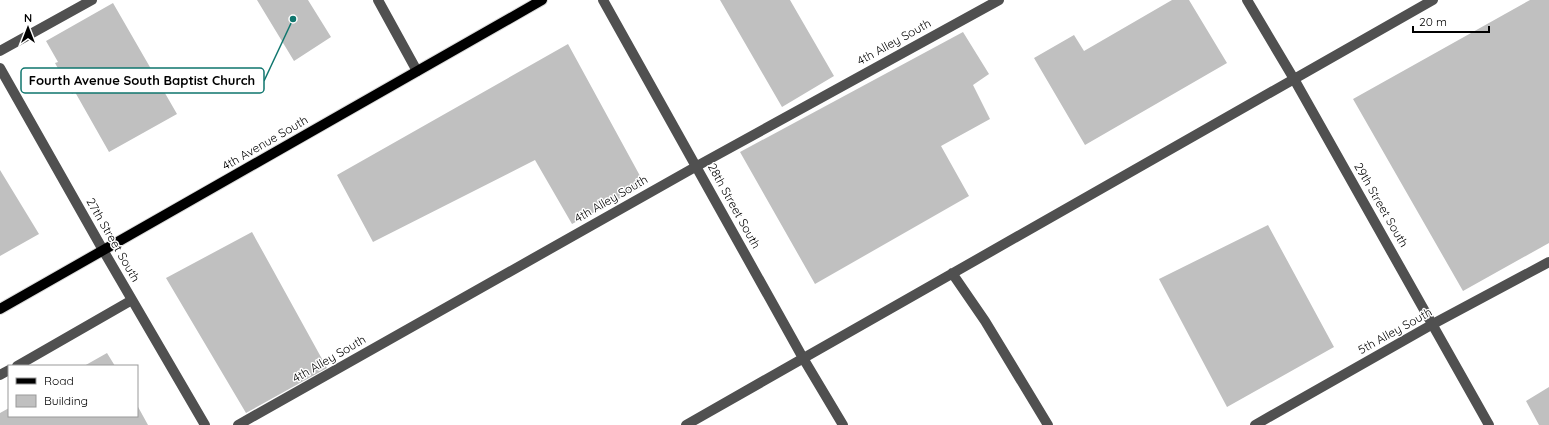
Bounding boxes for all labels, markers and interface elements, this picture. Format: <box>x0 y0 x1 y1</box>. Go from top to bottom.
north arrow <box>8 8 48 48</box>
scale bar <box>1413 8 1489 34</box>
text: N <box>24 11 32 25</box>
text: 20 m <box>1419 14 1447 29</box>
street label: 4th Alley South <box>854 15 933 68</box>
callout: Fourth Avenue South Baptist Church <box>21 68 264 93</box>
text: Fourth Avenue South Baptist Church <box>29 72 255 88</box>
street label: 4th Avenue South <box>219 112 310 173</box>
street label: 29th Street South <box>1351 160 1412 250</box>
street label: 28th Street South <box>705 161 764 251</box>
street label: 4th Alley South <box>571 172 650 226</box>
street label: 27th Street South <box>83 195 144 284</box>
street label: 5th Alley South <box>1355 304 1434 357</box>
street label: 4th Alley South <box>289 332 368 386</box>
legend <box>8 365 138 417</box>
text: Road <box>44 373 74 388</box>
text: Building <box>44 393 88 408</box>

